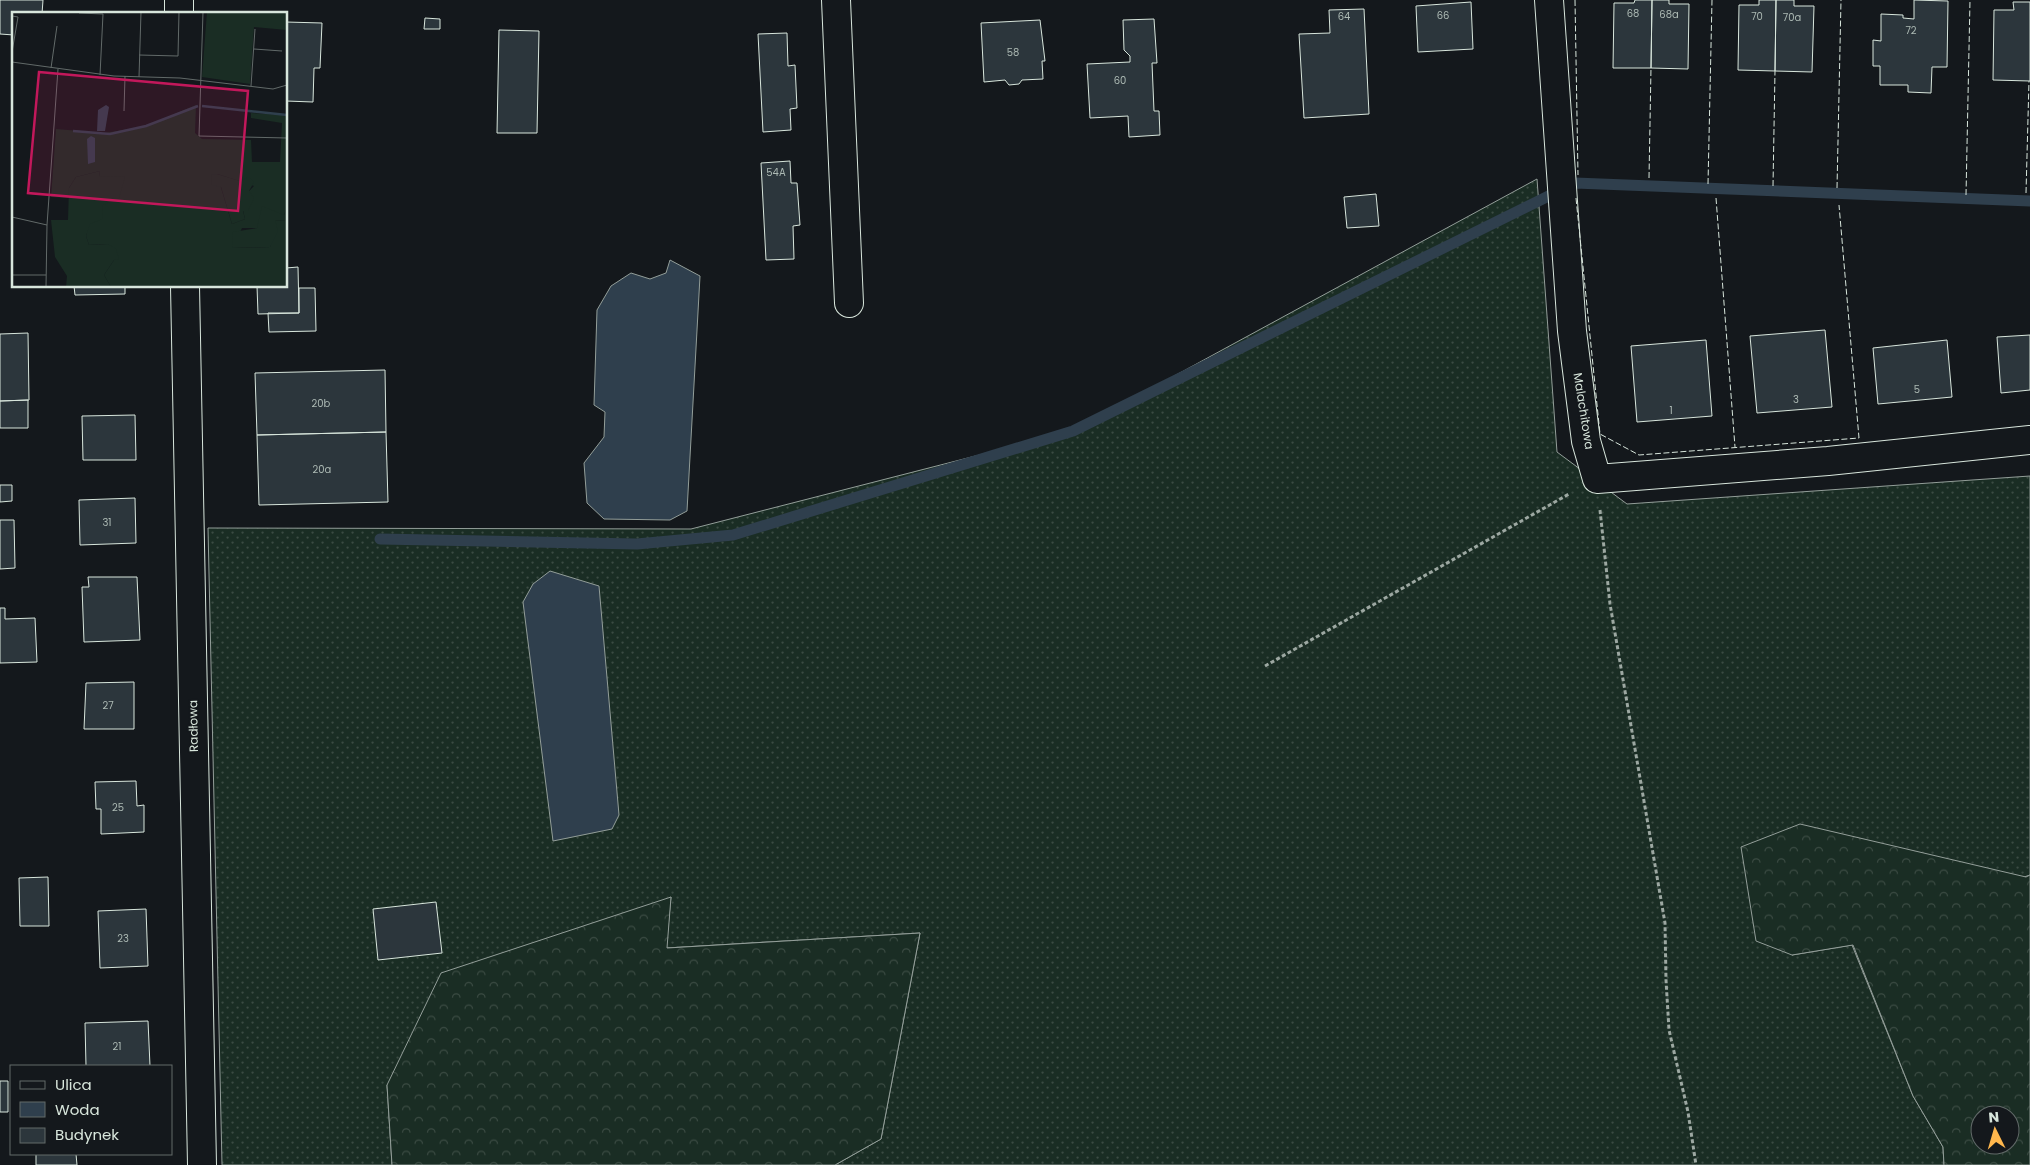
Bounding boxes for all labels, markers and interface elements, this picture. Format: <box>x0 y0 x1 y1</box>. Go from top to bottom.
house number: 68 <box>1627 6 1639 21</box>
house number: 68a <box>1659 7 1679 22</box>
house number: 66 <box>1437 8 1449 23</box>
house number: 64 <box>1338 9 1350 24</box>
house number: 70 <box>1751 9 1763 24</box>
house number: 70a <box>1783 10 1801 25</box>
inset map <box>12 12 288 288</box>
house number: 72 <box>1905 23 1917 38</box>
house number: 58 <box>1007 45 1019 60</box>
house number: 60 <box>1114 73 1126 88</box>
house number: 54A <box>766 165 786 180</box>
street label: Malachitowa <box>1570 371 1598 451</box>
house number: 5 <box>1914 382 1920 397</box>
house number: 3 <box>1793 392 1799 407</box>
house number: 20b <box>312 396 331 411</box>
house number: 1 <box>1669 403 1673 418</box>
house number: 20a <box>313 462 331 477</box>
house number: 31 <box>102 515 112 530</box>
house number: 27 <box>102 698 114 713</box>
street label: Radłowa <box>184 700 202 752</box>
house number: 25 <box>112 800 124 815</box>
house number: 23 <box>117 931 129 946</box>
house number: 21 <box>113 1039 121 1054</box>
legend <box>10 1065 172 1155</box>
text: Ulica <box>55 1074 92 1095</box>
text: Woda <box>55 1099 100 1120</box>
north arrow <box>1970 1105 2020 1155</box>
text: N <box>1988 1107 2000 1127</box>
text: Budynek <box>55 1124 119 1145</box>

